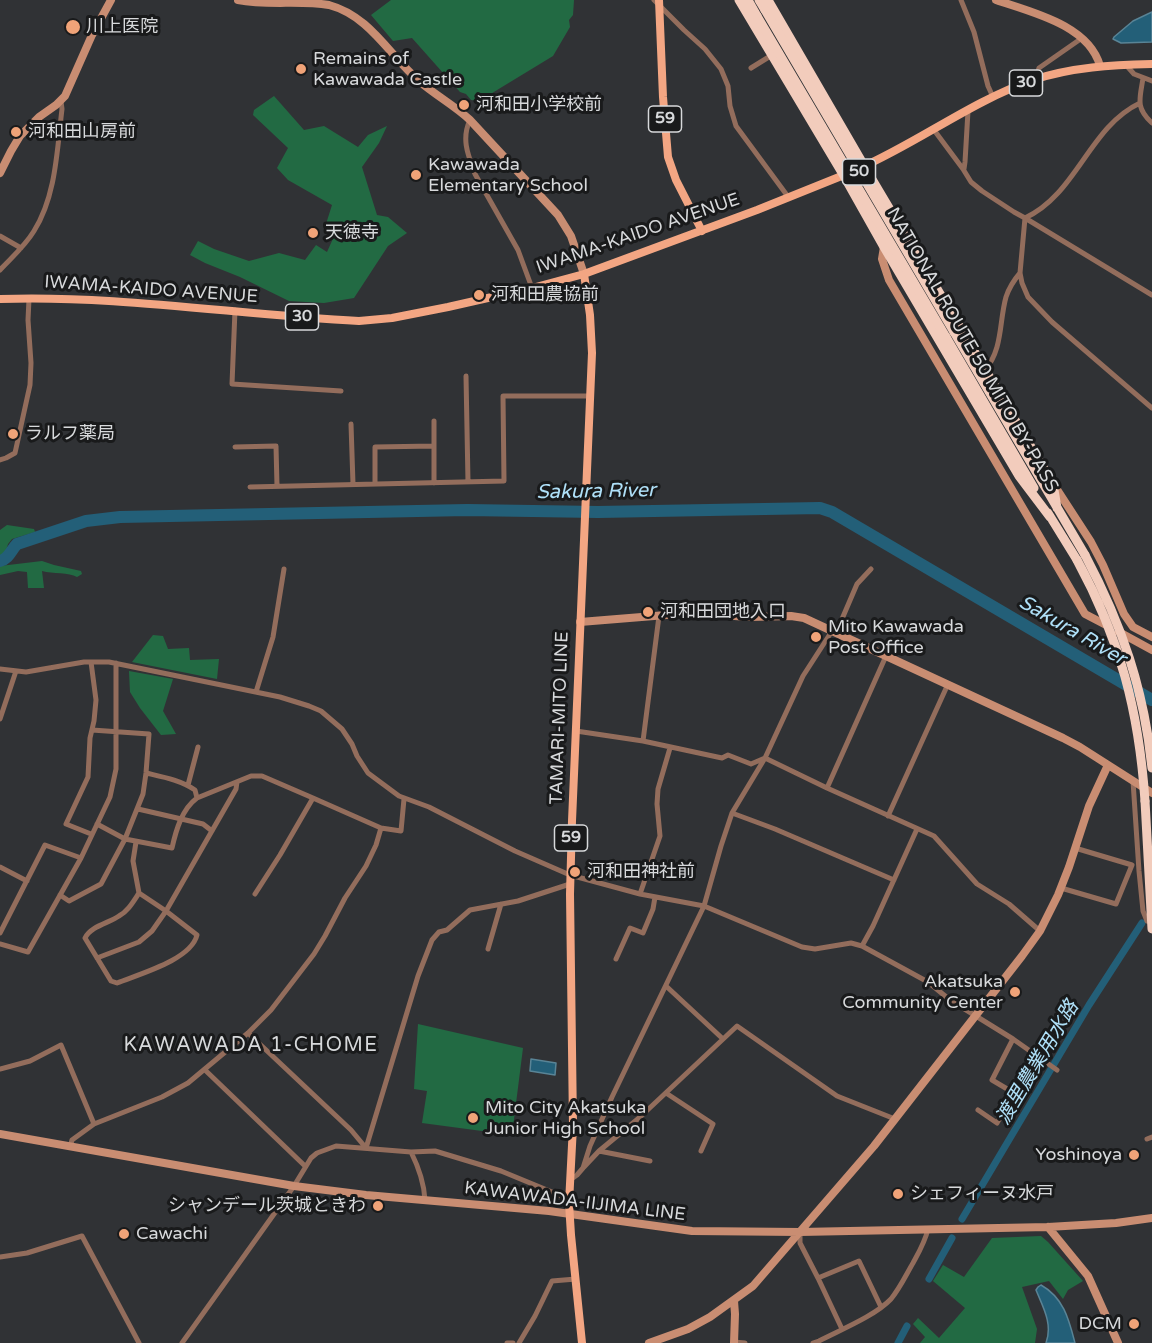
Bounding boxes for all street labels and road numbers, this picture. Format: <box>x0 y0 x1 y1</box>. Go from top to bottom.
road number: 30 <box>1010 70 1042 96</box>
road number: 59 <box>648 106 682 132</box>
road number: 50 <box>842 159 876 185</box>
street label: IWAMA-KAIDO AVENUE <box>533 189 743 279</box>
street label: NATIONAL ROUTE 50 MITO BY-PASS <box>881 204 1063 496</box>
street label: IWAMA-KAIDO AVENUE <box>44 272 258 308</box>
road number: 30 <box>286 304 318 330</box>
street label: TAMARI-MITO LINE <box>546 631 574 805</box>
road number: 59 <box>554 825 588 851</box>
street label: KAWAWADA-IIJIMA LINE <box>463 1178 687 1226</box>

